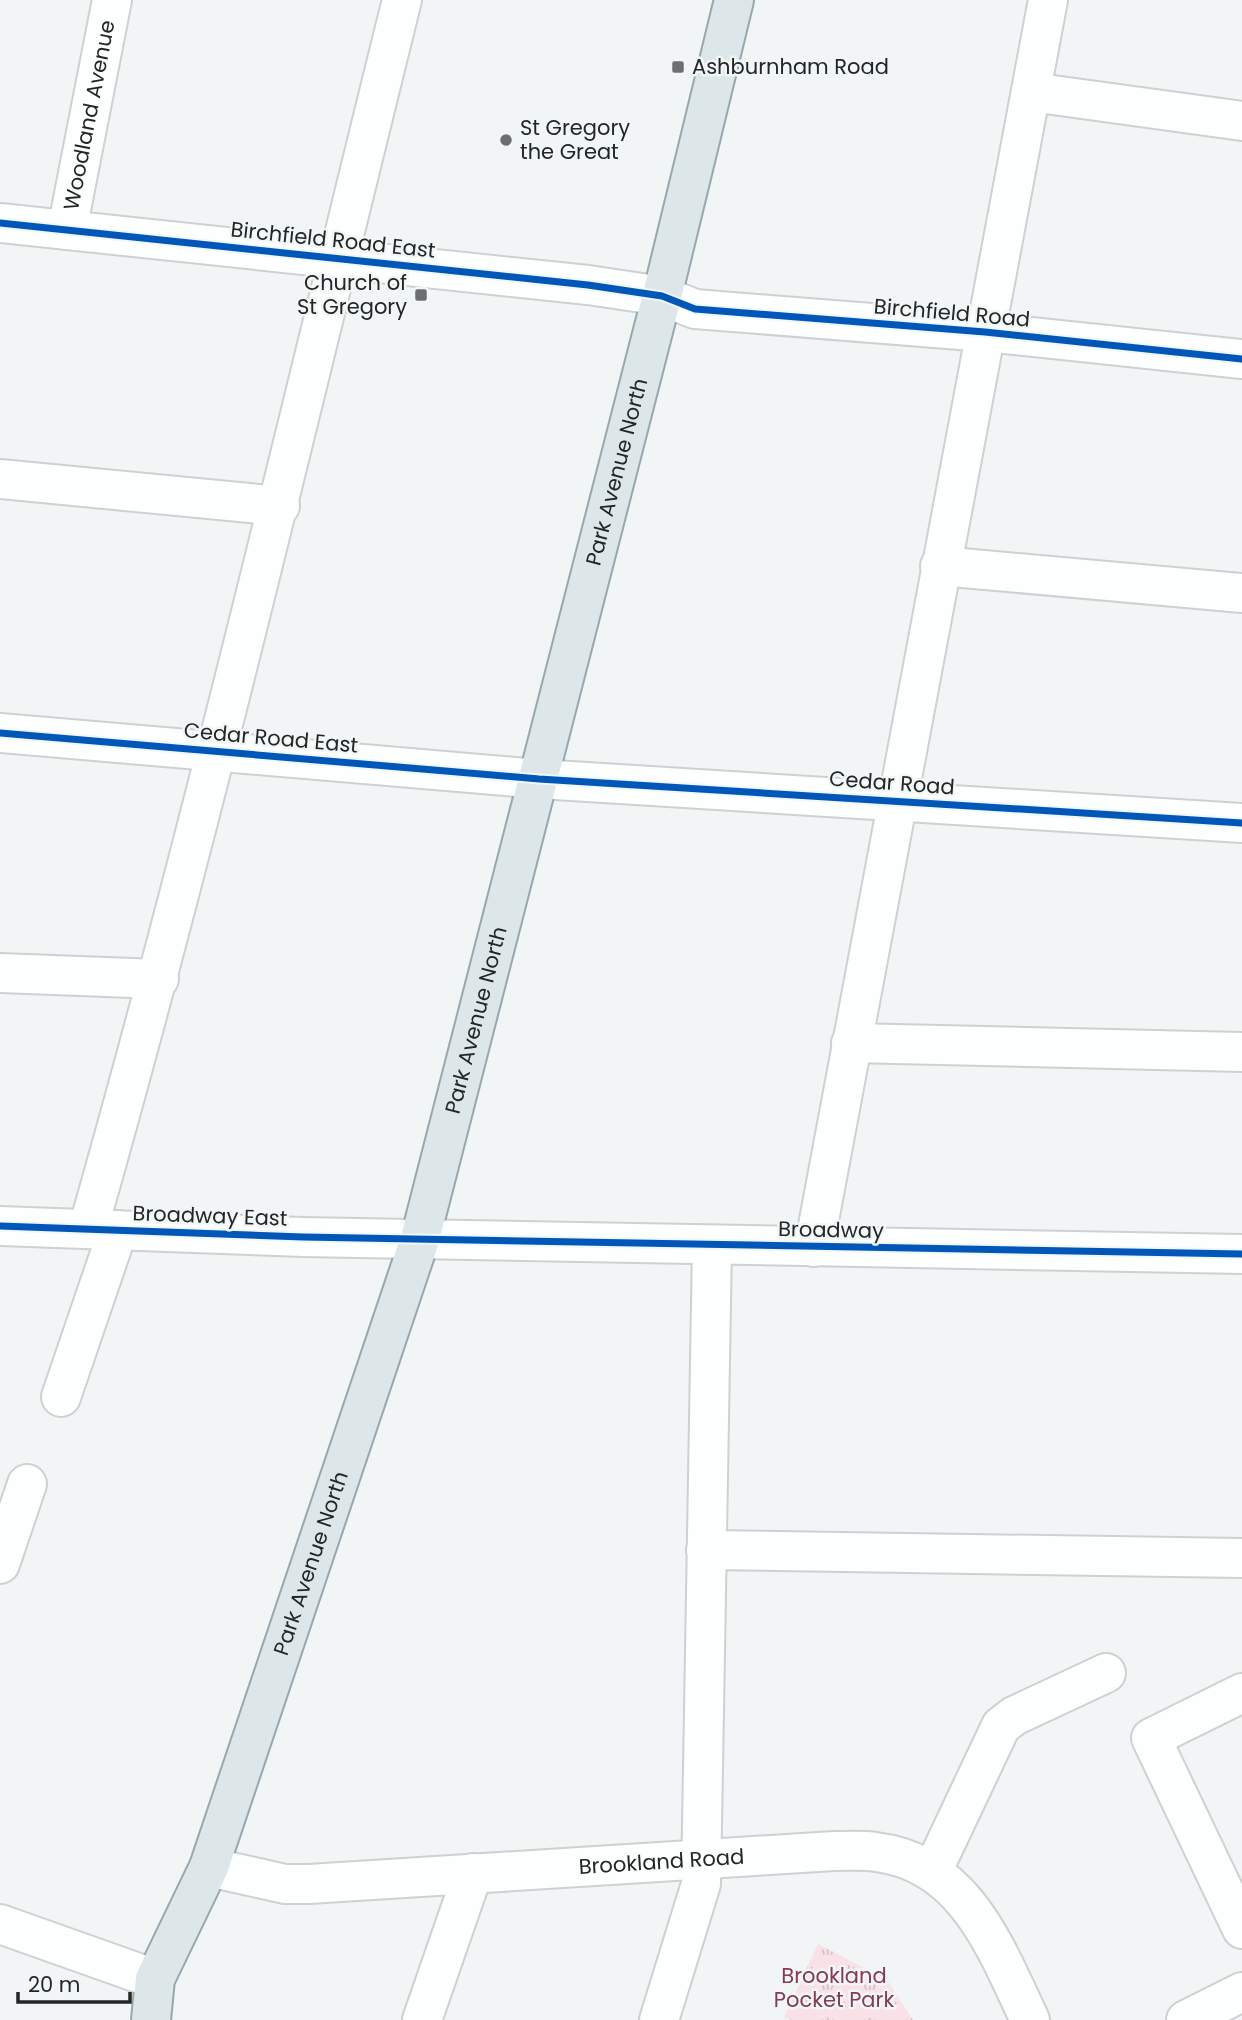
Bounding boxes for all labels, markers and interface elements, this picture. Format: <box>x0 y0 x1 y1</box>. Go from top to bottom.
street label: Woodland Avenue <box>56 18 122 213</box>
place label: Ashburnham Road <box>692 52 889 81</box>
marker: Ashburnham Road <box>670 59 686 75</box>
place label: St Gregory the Great <box>520 113 630 166</box>
marker: St Gregory the Great <box>498 132 514 148</box>
street label: Birchfield Road East <box>229 214 437 265</box>
place label: Church of St Gregory <box>297 268 407 321</box>
marker: Church of St Gregory <box>413 287 429 303</box>
street label: Birchfield Road <box>873 291 1031 334</box>
street label: Park Avenue North <box>578 375 654 569</box>
street label: Cedar Road East <box>183 715 359 760</box>
street label: Cedar Road <box>828 764 956 801</box>
street label: Park Avenue North <box>438 923 514 1117</box>
street label: Broadway East <box>132 1198 288 1233</box>
street label: Broadway <box>778 1214 884 1245</box>
street label: Park Avenue North <box>266 1467 355 1659</box>
street label: Brookland Road <box>578 1842 745 1881</box>
scale bar <box>18 1960 130 2004</box>
park label: Brookland Pocket Park <box>774 1961 894 2014</box>
text: 20 m <box>28 1970 81 1999</box>

